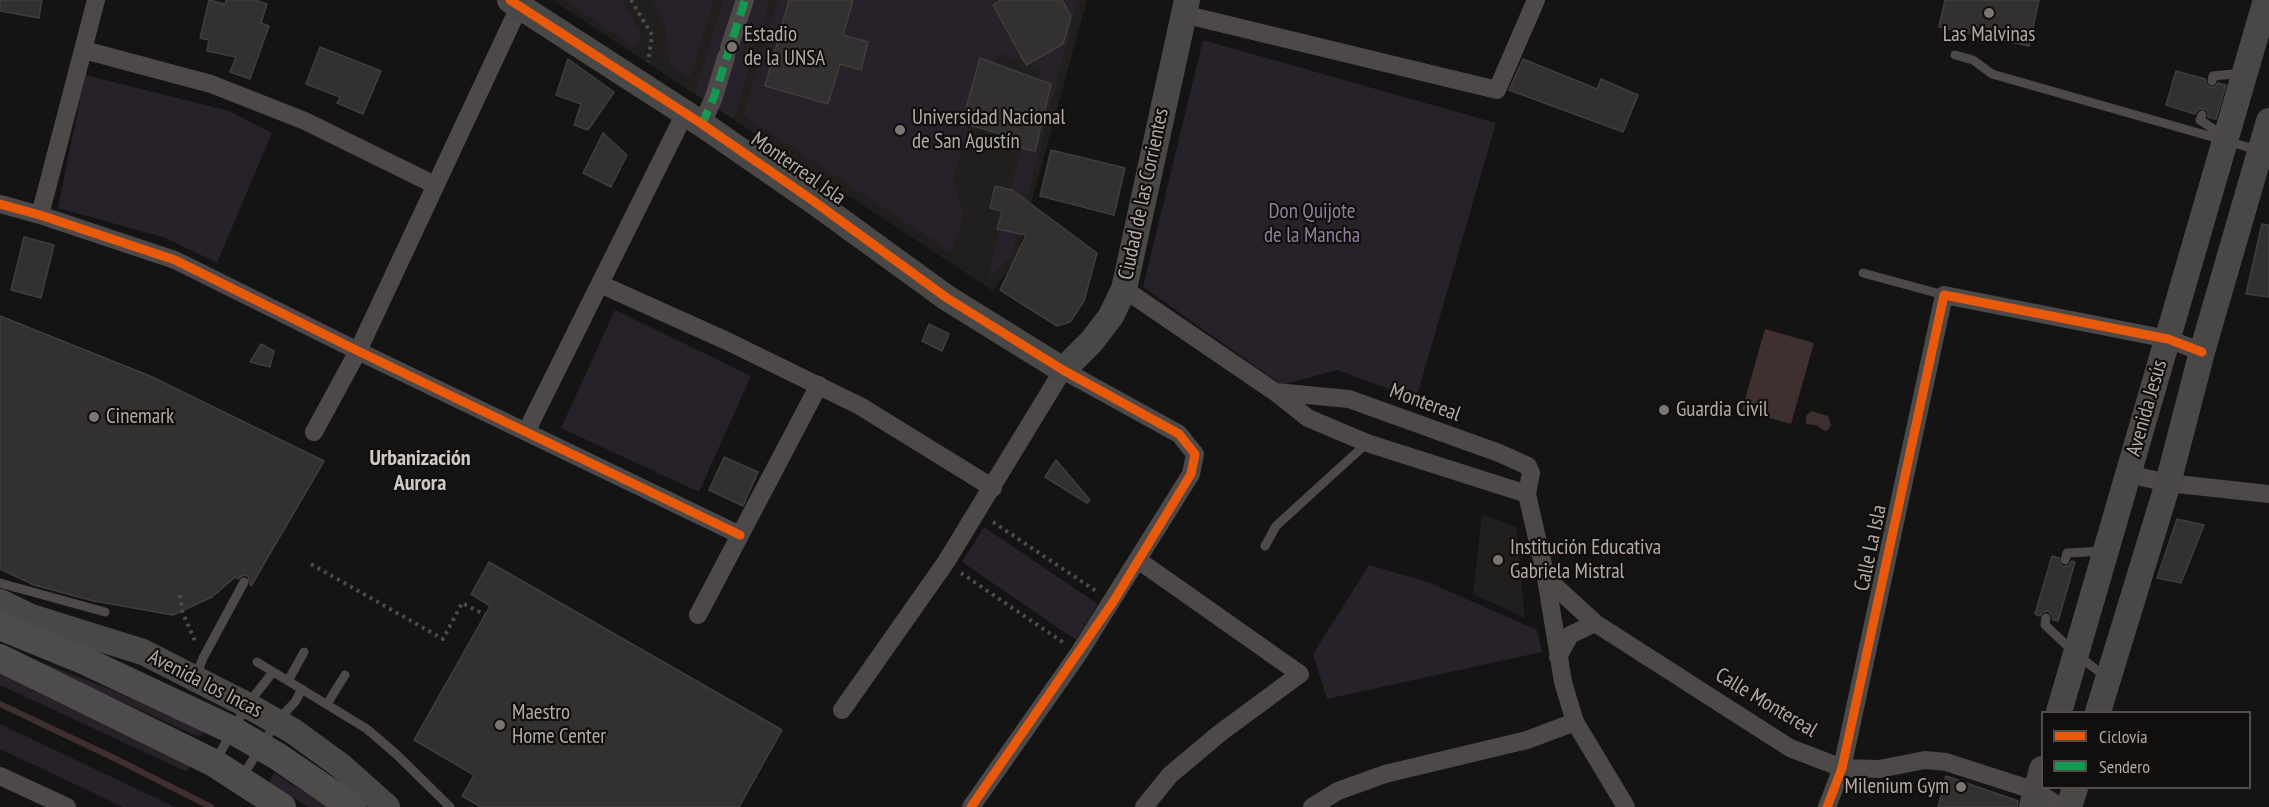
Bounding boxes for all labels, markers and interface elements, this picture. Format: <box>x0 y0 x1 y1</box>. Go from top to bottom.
marker: Las Malvinas <box>1982 6 1996 20</box>
place label: Estadio de la UNSA <box>744 22 825 72</box>
place label: Las Malvinas <box>1943 22 2035 48</box>
marker: Estadio de la UNSA <box>725 40 739 54</box>
place label: Universidad Nacional de San Agustín <box>912 105 1065 155</box>
street label: Ciudad de las Corrientes <box>1114 106 1174 282</box>
marker: Universidad Nacional de San Agustín <box>893 123 907 137</box>
street label: Monterreal Isla <box>746 127 850 211</box>
park label: Don Quijote de la Mancha <box>1264 199 1360 249</box>
street label: Avenida Jesús <box>2121 357 2173 459</box>
street label: Montereal <box>1386 379 1464 427</box>
place label: Guardia Civil <box>1676 397 1768 423</box>
marker: Guardia Civil <box>1657 403 1671 417</box>
place label: Cinemark <box>106 404 174 430</box>
marker: Cinemark <box>87 410 101 424</box>
district label: Urbanización Aurora <box>369 446 471 498</box>
street label: Calle La Isla <box>1850 503 1892 593</box>
place label: Institución Educativa Gabriela Mistral <box>1510 535 1661 585</box>
marker: Institución Educativa Gabriela Mistral <box>1491 553 1505 567</box>
street label: Avenida los Incas <box>144 645 266 723</box>
street label: Calle Montereal <box>1711 663 1821 743</box>
place label: Maestro Home Center <box>512 700 606 750</box>
legend <box>2041 711 2251 789</box>
marker: Maestro Home Center <box>493 718 507 732</box>
text: Ciclovía <box>2099 725 2147 748</box>
text: Sendero <box>2099 755 2150 778</box>
place label: Milenium Gym <box>1845 774 1949 800</box>
marker: Milenium Gym <box>1954 780 1968 794</box>

